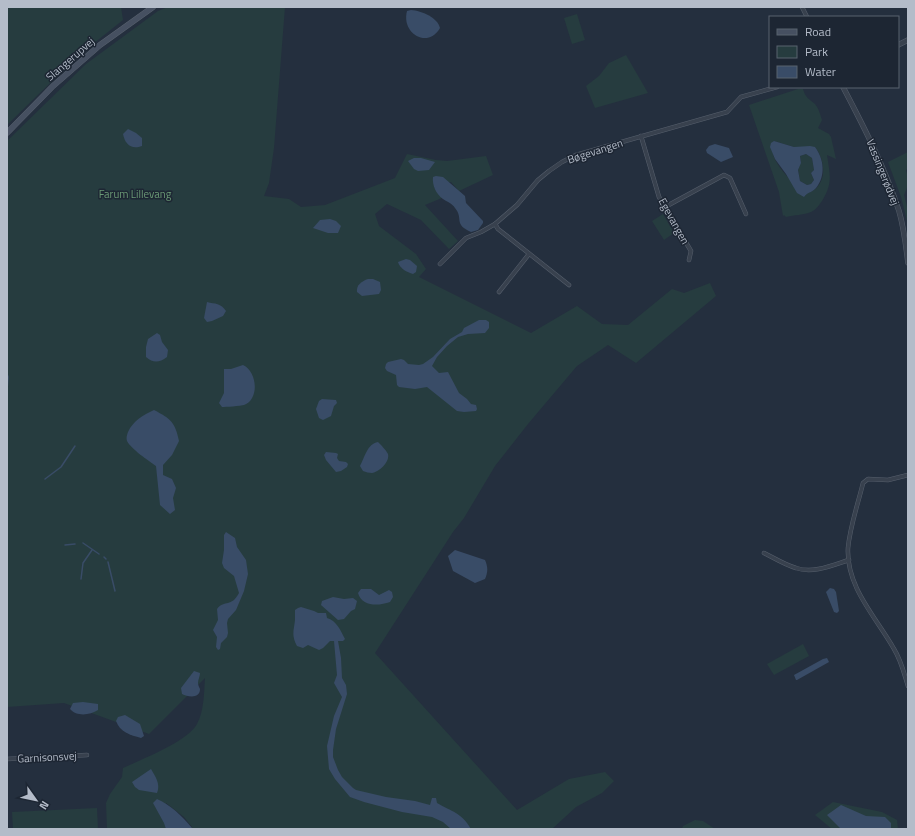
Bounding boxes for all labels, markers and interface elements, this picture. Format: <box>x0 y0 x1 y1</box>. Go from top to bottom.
legend <box>769 16 899 88</box>
text: Road <box>805 22 831 41</box>
street label: Slangerupvej <box>42 33 98 85</box>
text: Park <box>805 42 828 61</box>
text: Water <box>805 62 836 81</box>
street label: Bøgevangen <box>565 134 625 167</box>
street label: Vassingerødvej <box>862 137 904 207</box>
park label: Farum Lillevang <box>99 186 172 202</box>
street label: Egevangen <box>655 195 693 247</box>
street label: Garnisonsvej <box>17 747 77 767</box>
north arrow <box>16 780 56 820</box>
text: N <box>36 798 53 813</box>

